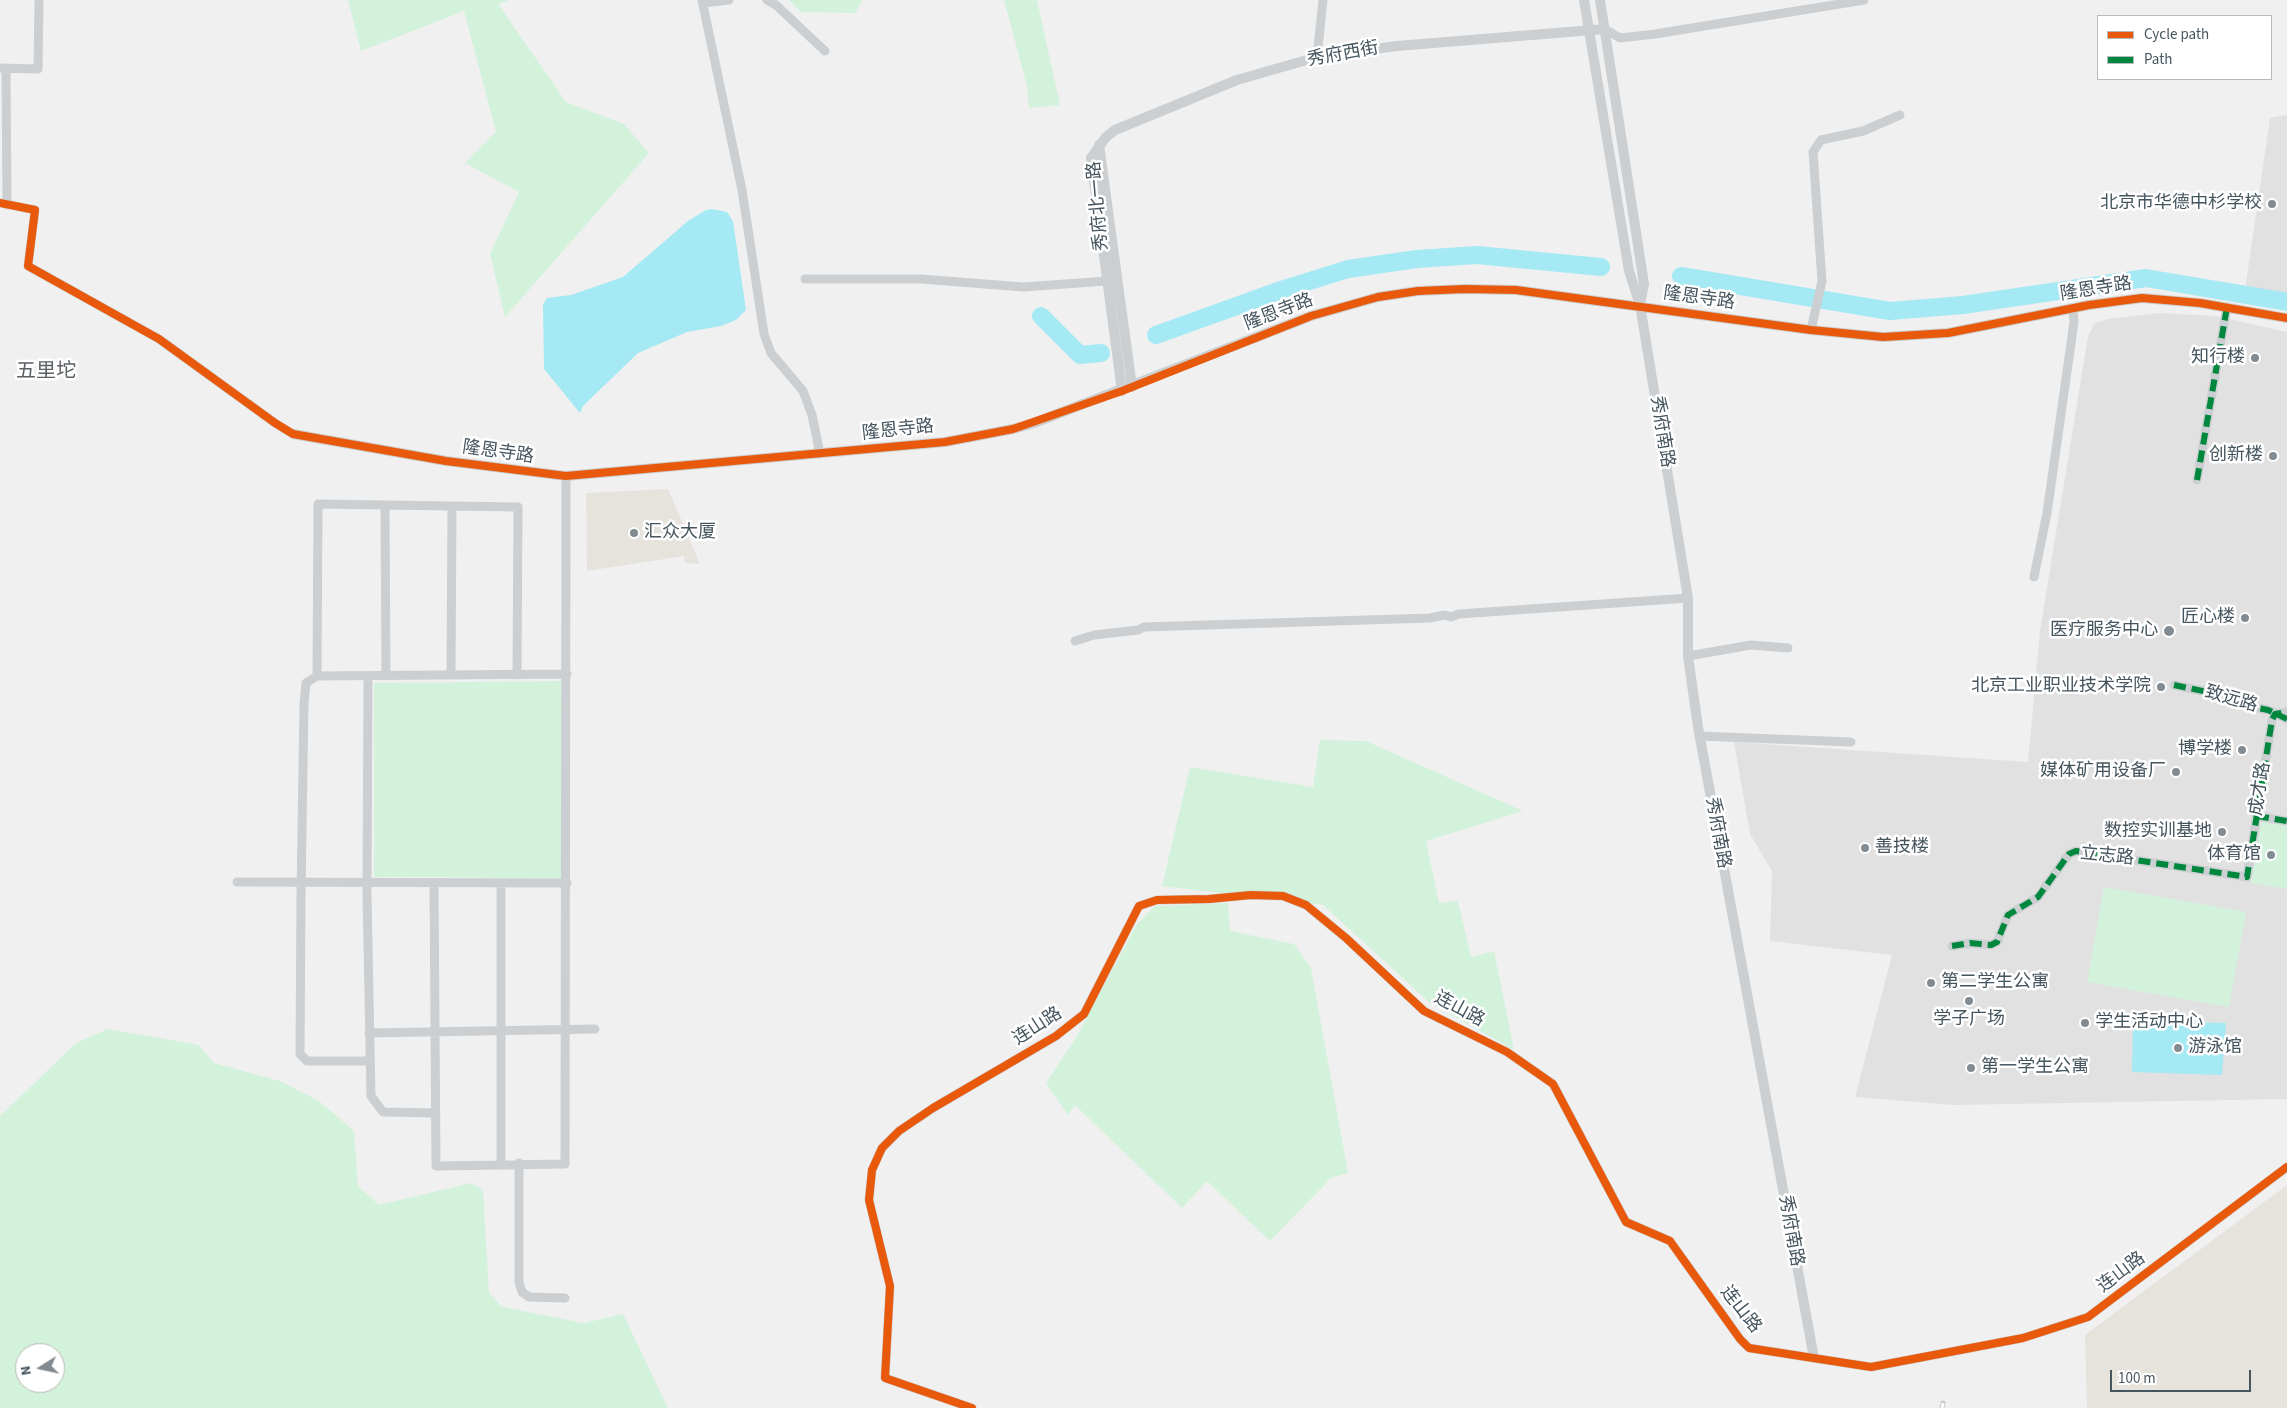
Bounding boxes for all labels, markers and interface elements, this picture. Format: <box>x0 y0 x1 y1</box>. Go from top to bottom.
legend <box>2097 15 2272 80</box>
text: Cycle path <box>2144 24 2209 45</box>
street label: 秀府西街 <box>1306 38 1380 72</box>
text: Path <box>2144 49 2172 70</box>
street label: 秀府北一路 <box>1084 160 1114 252</box>
place label: 北京市华德中杉学校 <box>2100 193 2262 215</box>
marker: 北京市华德中杉学校 <box>2266 198 2278 210</box>
street label: 隆恩寺路 <box>2059 274 2133 306</box>
street label: 隆恩寺路 <box>1662 283 1736 315</box>
street label: 隆恩寺路 <box>1242 290 1316 336</box>
place label: 知行楼 <box>2191 347 2245 369</box>
marker: 知行楼 <box>2249 352 2261 364</box>
district label: 五里坨 <box>16 361 76 385</box>
street label: 秀府南路 <box>1645 395 1677 469</box>
street label: 隆恩寺路 <box>861 416 935 446</box>
street label: 隆恩寺路 <box>461 437 535 469</box>
place label: 创新楼 <box>2209 445 2263 467</box>
marker: 创新楼 <box>2267 450 2279 462</box>
place label: 汇众大厦 <box>644 522 716 544</box>
marker: 汇众大厦 <box>628 527 640 539</box>
place label: 匠心楼 <box>2181 607 2235 629</box>
marker: 匠心楼 <box>2239 612 2251 624</box>
place label: 医疗服务中心 <box>2050 620 2158 642</box>
marker: 医疗服务中心 <box>2162 624 2176 638</box>
place label: 北京工业职业技术学院 <box>1971 676 2151 698</box>
marker: 北京工业职业技术学院 <box>2155 681 2167 693</box>
street label: 致远路 <box>2202 682 2260 718</box>
place label: 博学楼 <box>2178 739 2232 761</box>
marker: 博学楼 <box>2236 744 2248 756</box>
place label: 媒体矿用设备厂 <box>2040 761 2166 783</box>
street label: 成才路 <box>2246 761 2276 817</box>
marker: 媒体矿用设备厂 <box>2170 766 2182 778</box>
street label: 秀府南路 <box>1700 796 1734 870</box>
place label: 数控实训基地 <box>2104 821 2212 843</box>
marker: 数控实训基地 <box>2216 826 2228 838</box>
place label: 善技楼 <box>1875 837 1929 859</box>
marker: 善技楼 <box>1859 842 1871 854</box>
street label: 立志路 <box>2079 843 2135 871</box>
place label: 体育馆 <box>2207 844 2261 866</box>
marker: 体育馆 <box>2265 849 2277 861</box>
place label: 第二学生公寓 <box>1941 972 2049 994</box>
marker: 第二学生公寓 <box>1925 977 1937 989</box>
street label: 连山路 <box>1430 988 1488 1032</box>
marker: 学子广场 <box>1963 995 1975 1007</box>
street label: 连山路 <box>1009 1003 1067 1051</box>
place label: 学子广场 <box>1933 1009 2005 1031</box>
place label: 学生活动中心 <box>2095 1012 2203 1034</box>
marker: 学生活动中心 <box>2079 1017 2091 1029</box>
place label: 游泳馆 <box>2188 1037 2242 1059</box>
marker: 游泳馆 <box>2172 1042 2184 1054</box>
place label: 第一学生公寓 <box>1981 1057 2089 1079</box>
marker: 第一学生公寓 <box>1965 1062 1977 1074</box>
street label: 秀府南路 <box>1773 1194 1807 1268</box>
street label: 连山路 <box>2094 1248 2150 1298</box>
street label: 连山路 <box>1715 1282 1765 1338</box>
north arrow <box>15 1343 65 1393</box>
scale bar <box>2112 1360 2253 1392</box>
text: N <box>16 1364 37 1377</box>
text: 100 m <box>2118 1368 2156 1389</box>

